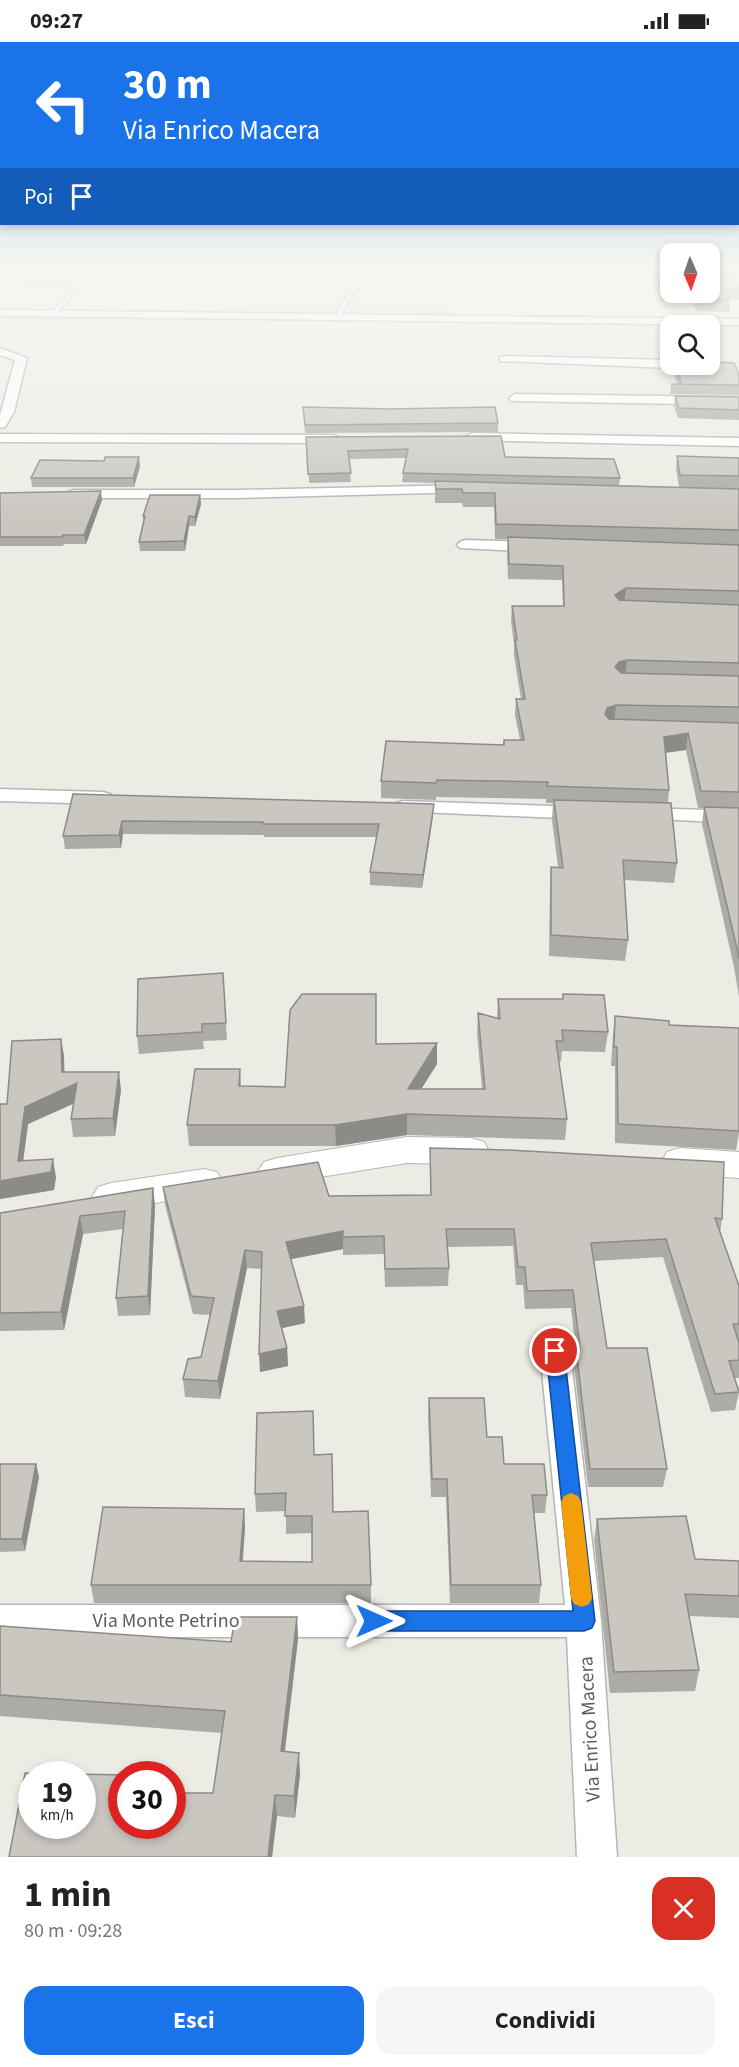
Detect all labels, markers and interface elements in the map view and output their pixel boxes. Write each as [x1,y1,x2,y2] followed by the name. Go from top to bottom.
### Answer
[30,5,83,37] text: 09:27
[123,55,212,115] text: 30 m
[24,66,102,144] icon: left
[123,111,320,150] text: Via Enrico Macera
[65,180,98,213] icon: arrive
[24,181,53,213] text: Poi
[660,243,720,303] north arrow
[660,243,720,375] map controls
[660,315,720,375] button: search
[529,1325,580,1376] pin
[538,1334,571,1367] icon: arrive
[342,1589,406,1653] position arrow
[93,1607,240,1635] street label: Via Monte Petrino
[572,1655,608,1803] street label: Via Enrico Macera
[108,1761,186,1839] speed limit sign: 30
[41,1771,73,1814] text: 19
[40,1805,74,1826] text: km/h
[24,1869,112,1920] text: 1 min
[652,1877,715,1940] button: close
[24,1917,122,1945] text: 80 m · 09:28
[24,1986,364,2055] button: Esci
[376,1986,715,2055] button: Condividi

